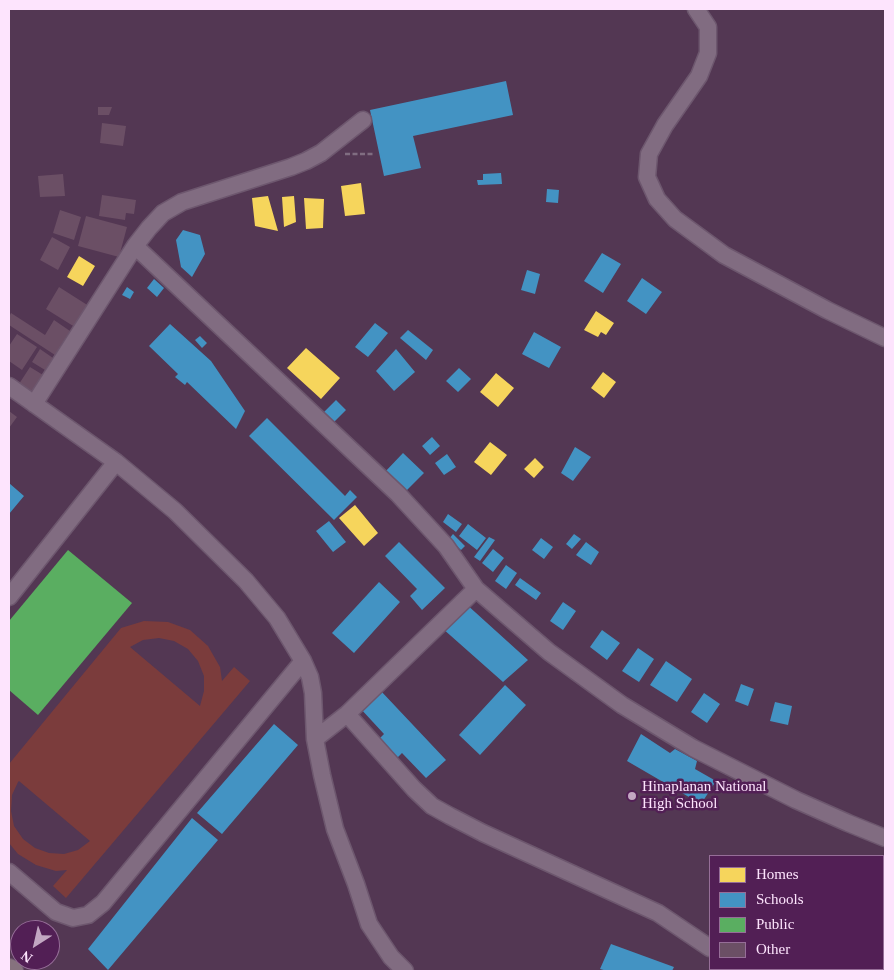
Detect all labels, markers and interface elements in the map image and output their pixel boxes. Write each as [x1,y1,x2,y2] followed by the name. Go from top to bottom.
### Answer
[642,778,767,813] place label: Hinaplanan National High School
[626,790,638,802] marker: Hinaplanan National High School
[709,855,884,970] legend
[756,866,799,882] text: Homes
[756,891,804,907] text: Schools
[756,916,794,932] text: Public
[10,920,60,970] north arrow
[756,941,790,957] text: Other
[18,948,35,966] text: N

